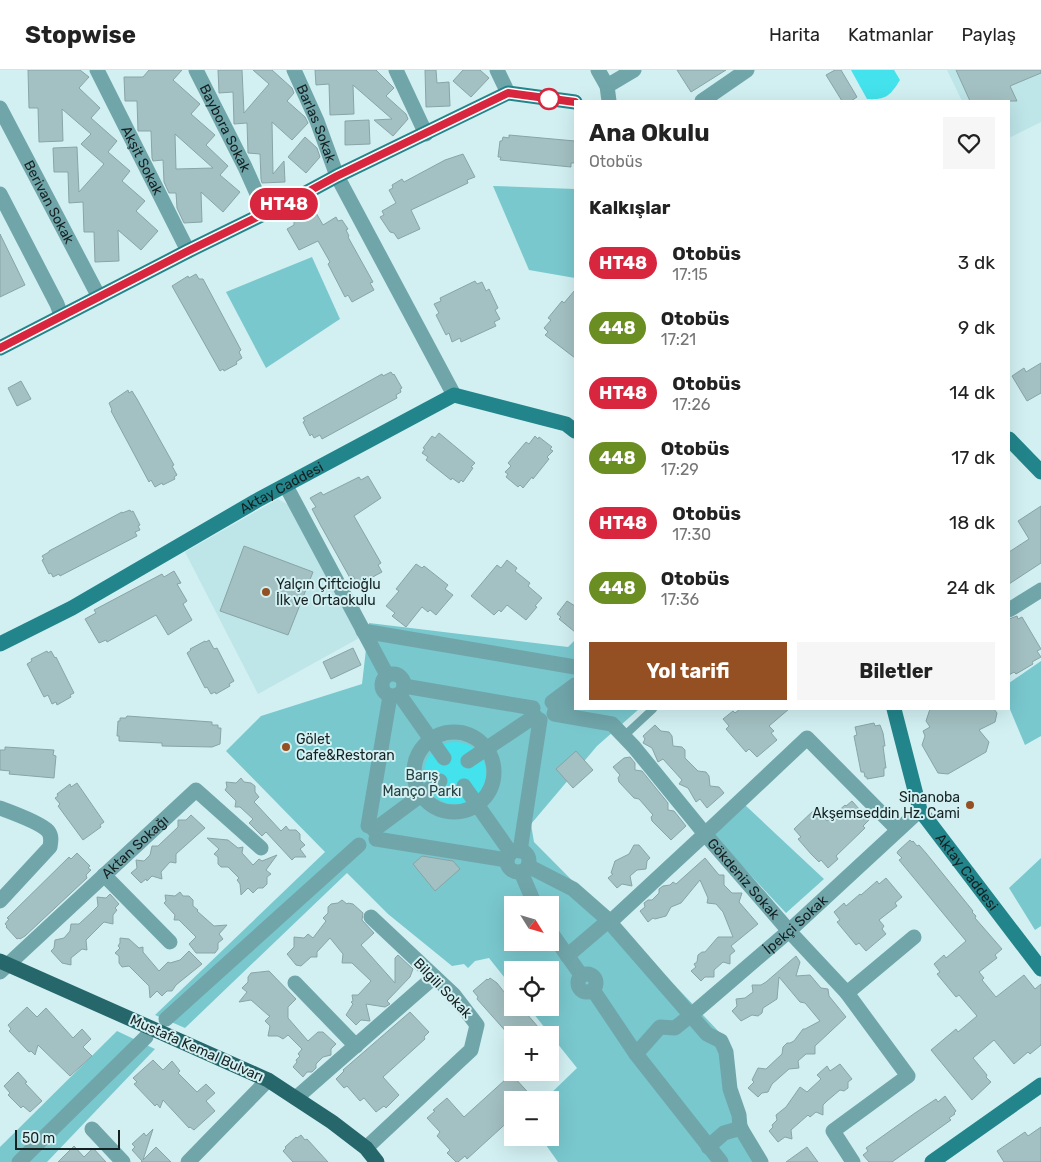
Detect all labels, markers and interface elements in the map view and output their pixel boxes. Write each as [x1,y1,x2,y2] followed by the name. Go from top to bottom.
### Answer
[25,21,136,49] text: Stopwise
[769,24,820,46] text: Harita
[848,24,933,46] text: Katmanlar
[961,24,1016,46] text: Paylaş
[196,81,254,175] street label: Baybora Sokak
[293,82,340,166] street label: Barlas Sokak
[538,88,560,110] unlabelled marker
[943,117,995,169] button: heart
[589,119,710,147] text: Ana Okulu
[118,123,167,198] street label: Akşit Sokak
[589,152,643,171] text: Otobüs
[20,157,78,247] street label: Berivan Sokak
[249,188,319,220] line badge: HT48
[260,193,308,215] text: HT48
[589,196,670,219] text: Kalkışlar
[672,242,741,265] text: Otobüs
[958,251,995,274] text: 3 dk
[599,252,647,274] text: HT48
[672,265,708,284] text: 17:15
[661,307,729,330] text: Otobüs
[958,316,995,339] text: 9 dk
[599,317,636,339] text: 448
[661,330,696,349] text: 17:21
[672,372,741,395] text: Otobüs
[949,381,995,404] text: 14 dk
[599,382,647,404] text: HT48
[672,395,710,414] text: 17:26
[661,437,729,460] text: Otobüs
[951,446,995,469] text: 17 dk
[599,447,636,469] text: 448
[237,459,326,518] street label: Aktay Caddesi
[661,460,699,479] text: 17:29
[672,502,741,525] text: Otobüs
[949,511,995,534] text: 18 dk
[599,512,647,534] text: HT48
[672,525,711,544] text: 17:30
[661,567,729,590] text: Otobüs
[276,576,381,609] place label: Yalçın Çiftcioğlu İlk ve Ortaokulu
[946,576,995,599] text: 24 dk
[599,577,636,599] text: 448
[260,586,272,598] marker: Yalçın Çiftcioğlu İlk ve Ortaokulu
[661,590,699,609] text: 17:36
[589,642,787,700] button: Yol tarifi
[797,642,995,700] button: Biletler
[296,731,395,764] place label: Gölet Cafe&Restoran
[280,741,292,753] marker: Gölet Cafe&Restoran
[382,767,462,800] park label: Barış Manço Parkı
[812,789,960,822] place label: Sinanoba Akşemseddin Hz. Cami
[964,799,976,811] marker: Sinanoba Akşemseddin Hz. Cami
[98,812,172,882] street label: Aktan Sokağı
[932,830,1001,914] street label: Aktay Caddesi
[704,835,784,924] street label: Gökdeniz Sokak
[760,891,832,958] street label: İpekçi Sokak
[504,896,559,951] north arrow
[504,896,559,1146] map controls
[410,955,476,1022] street label: Bilgili Sokak
[504,961,559,1016] button: locate
[127,1011,266,1086] street label: Mustafa Kemal Bulvarı
[504,1026,559,1081] button: +
[504,1091,559,1146] button: −
[15,1127,120,1150] scale bar
[22,1130,55,1147] text: 50 m

